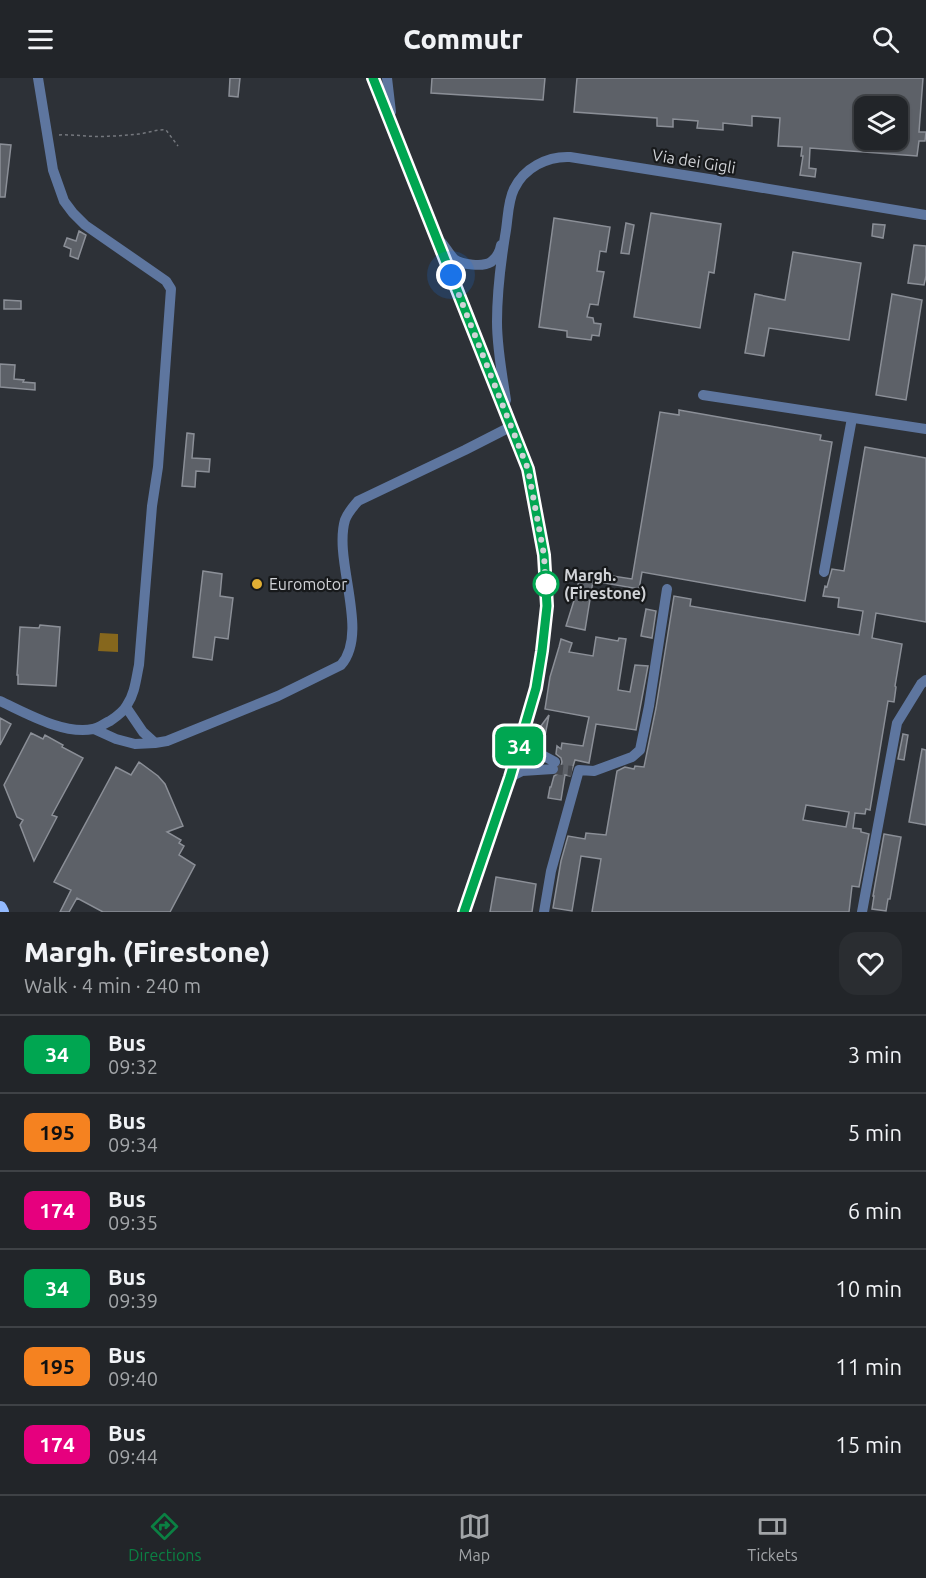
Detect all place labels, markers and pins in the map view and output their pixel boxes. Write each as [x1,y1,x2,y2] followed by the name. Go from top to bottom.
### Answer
[564,566,647,603] place label: Margh. (Firestone)
[533,571,559,597] marker: Margh. (Firestone)
[269,575,347,593] place label: Euromotor
[250,577,264,591] marker: Euromotor

